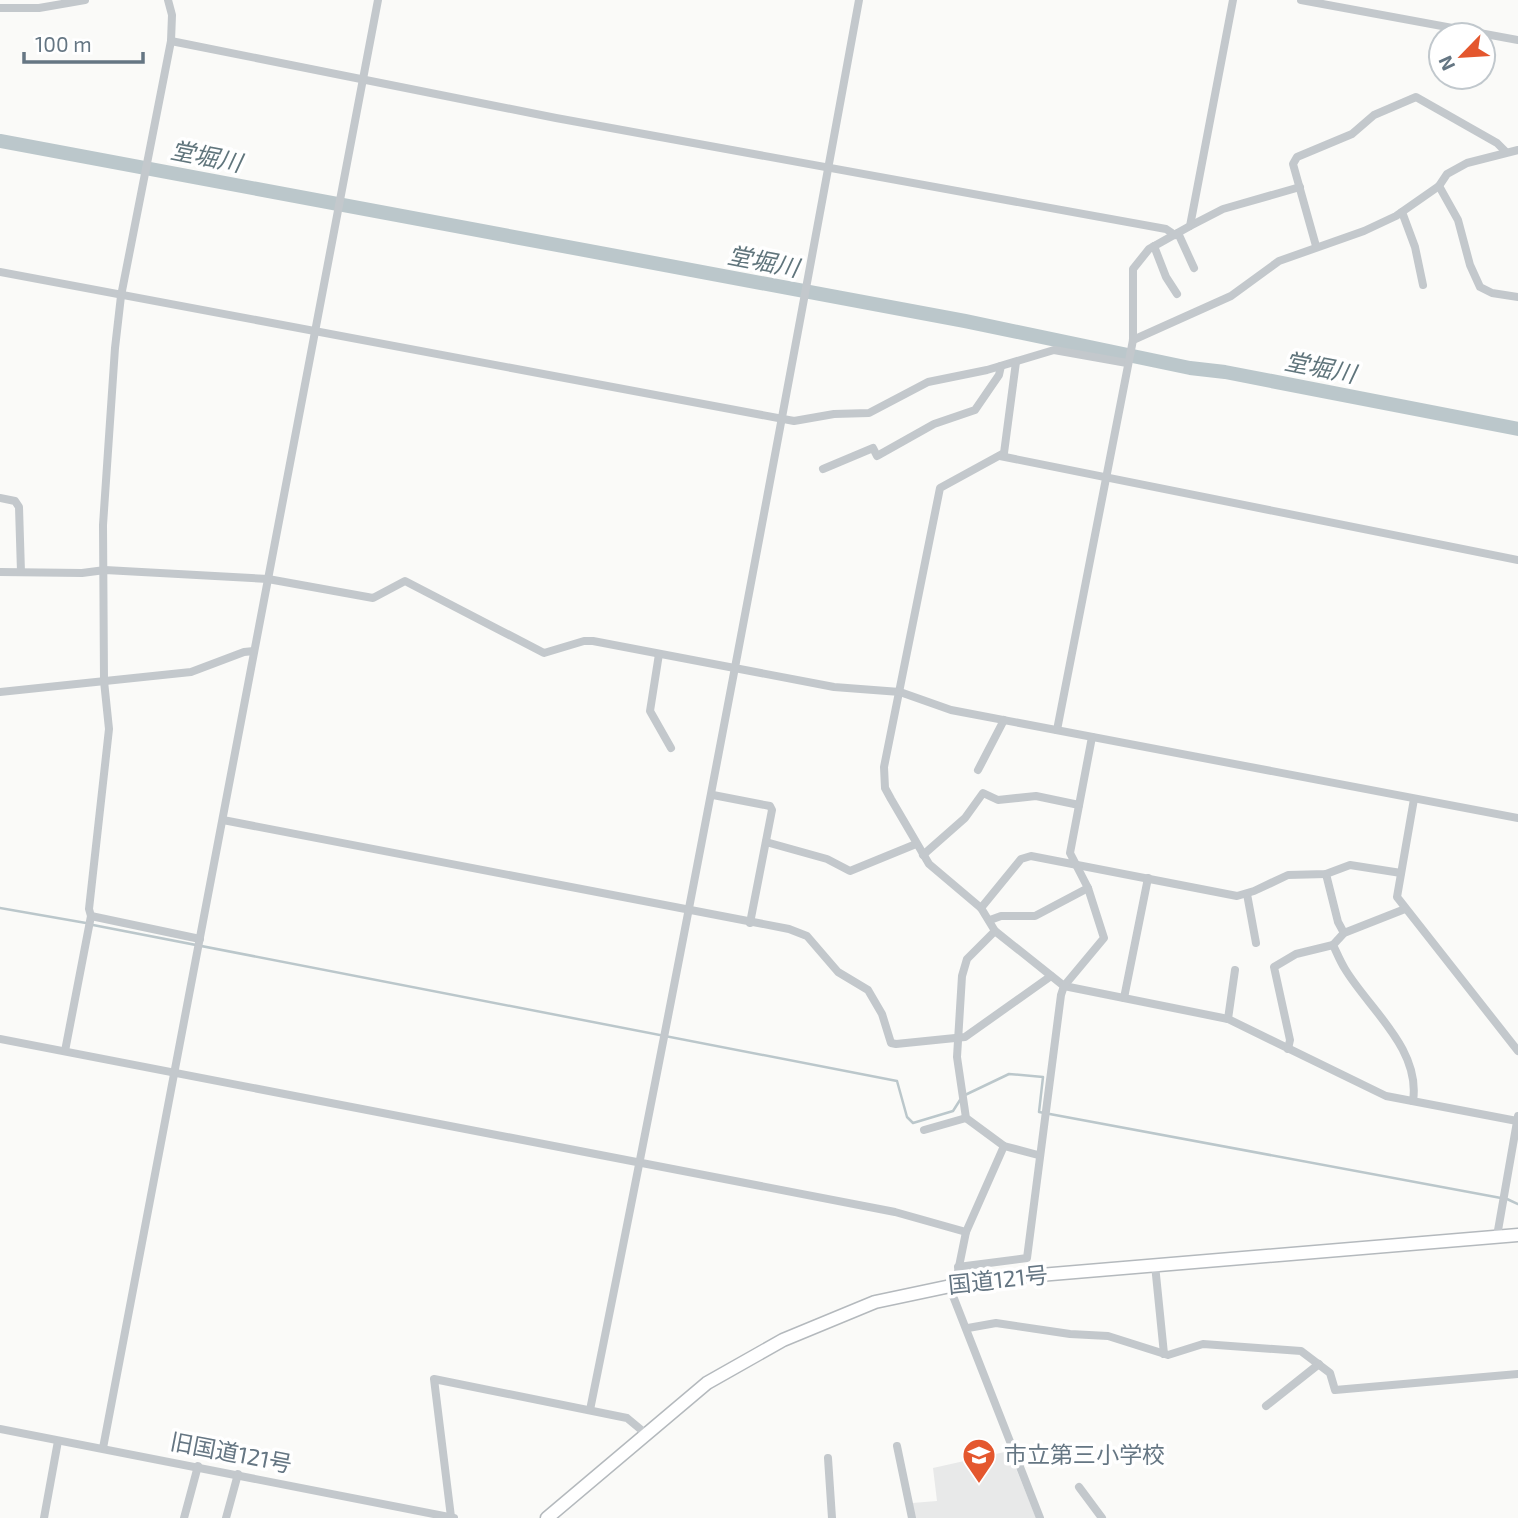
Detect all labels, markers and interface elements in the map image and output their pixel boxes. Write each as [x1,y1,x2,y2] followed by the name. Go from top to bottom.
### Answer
[24,21,144,65] scale bar
[1427,21,1497,91] north arrow
[35,31,92,56] text: 100 m
[1433,52,1459,74] text: N
[168,134,247,177] water label: 堂堀川
[725,239,804,282] water label: 堂堀川
[1282,345,1361,388] water label: 堂堀川
[947,1260,1049,1298] street label: 国道121号
[168,1427,294,1478] street label: 旧国道121号
[960,1436,998,1485] school or university icon: 市立第三小学校
[1004,1440,1165,1468] place label: 市立第三小学校

